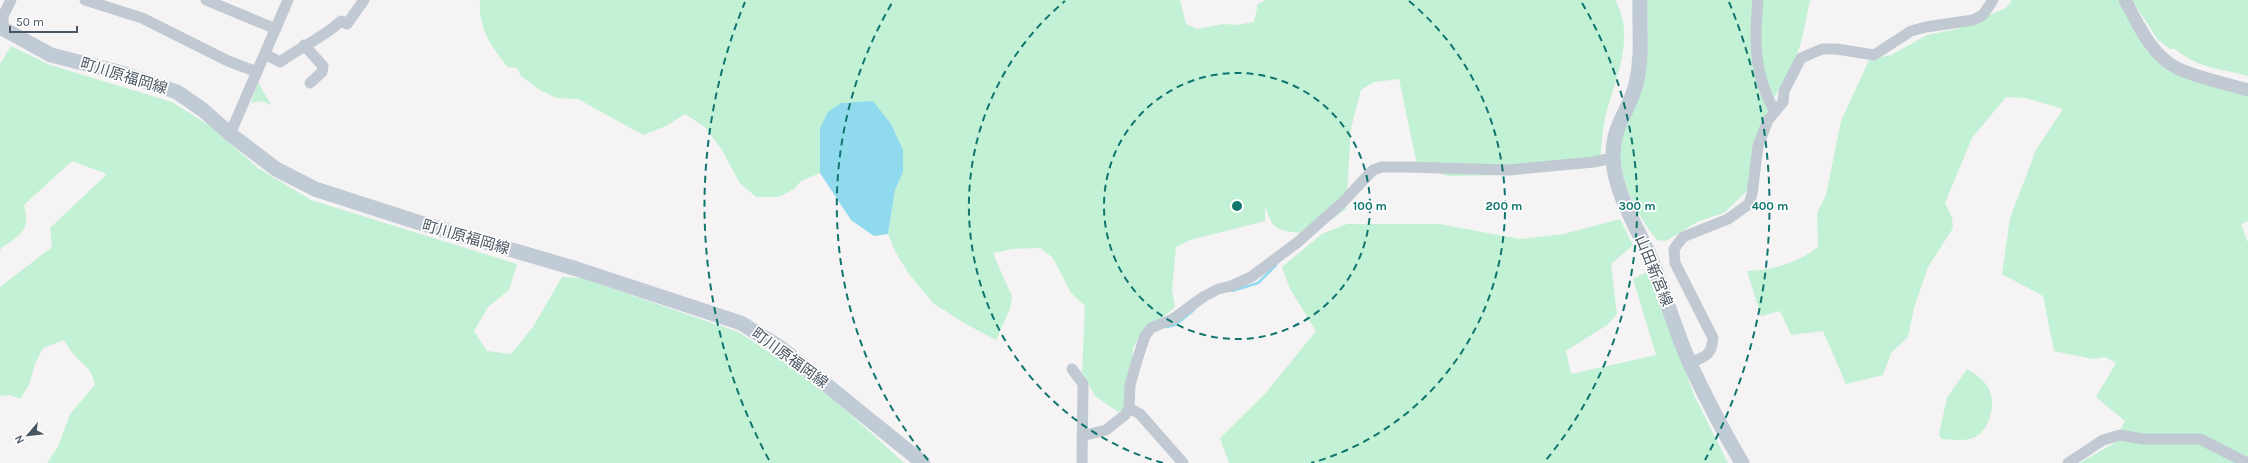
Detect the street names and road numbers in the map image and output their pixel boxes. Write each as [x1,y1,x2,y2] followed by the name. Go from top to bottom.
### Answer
[78,54,170,98] street label: 町川原福岡線
[420,216,512,258] street label: 町川原福岡線
[1632,233,1676,309] street label: 山田新宮線
[748,324,832,392] street label: 町川原福岡線

